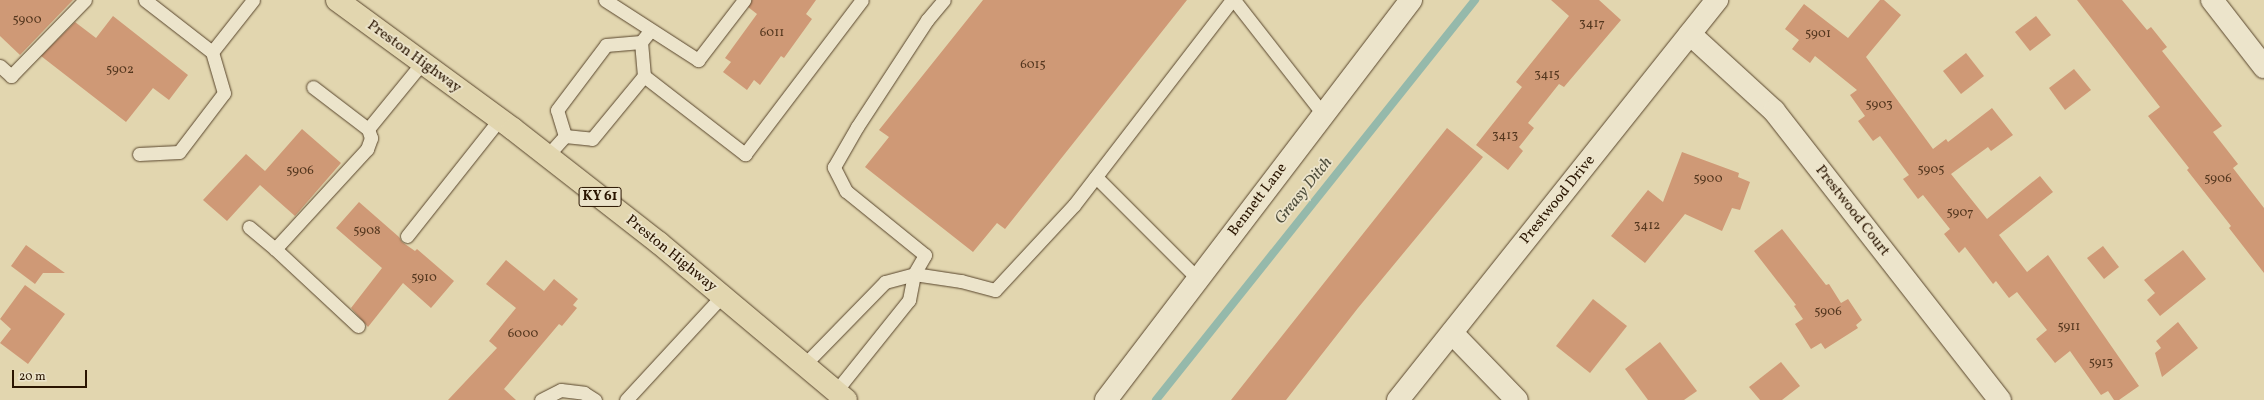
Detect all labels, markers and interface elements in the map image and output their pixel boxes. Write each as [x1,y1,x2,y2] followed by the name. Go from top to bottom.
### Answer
[13,12,41,28] house number: 5900
[1579,16,1605,32] house number: 3417
[363,17,465,97] street label: Preston Highway
[760,25,784,41] house number: 6011
[1805,26,1831,42] house number: 5901
[1020,57,1046,73] house number: 6015
[106,62,134,78] house number: 5902
[1534,67,1560,83] house number: 3415
[1865,97,1893,113] house number: 5903
[1492,128,1518,144] house number: 3413
[1517,152,1599,248] street label: Prestwood Drive
[1271,154,1337,228] water label: Greasy Ditch
[1225,160,1291,240] street label: Bennett Lane
[1811,162,1893,260] street label: Prestwood Court
[1918,162,1944,178] house number: 5905
[286,163,314,179] house number: 5906
[1694,171,1722,187] house number: 5900
[2204,171,2232,187] house number: 5906
[578,185,622,209] road number: KY 61
[1946,205,1974,221] house number: 5907
[622,212,720,296] street label: Preston Highway
[1634,218,1660,234] house number: 3412
[353,223,381,239] house number: 5908
[411,270,437,286] house number: 5910
[1814,304,1842,320] house number: 5906
[2058,319,2080,335] house number: 5911
[508,326,538,342] house number: 6000
[2089,355,2113,371] house number: 5913
[14,362,89,388] scale bar
[19,369,46,385] text: 20 m

